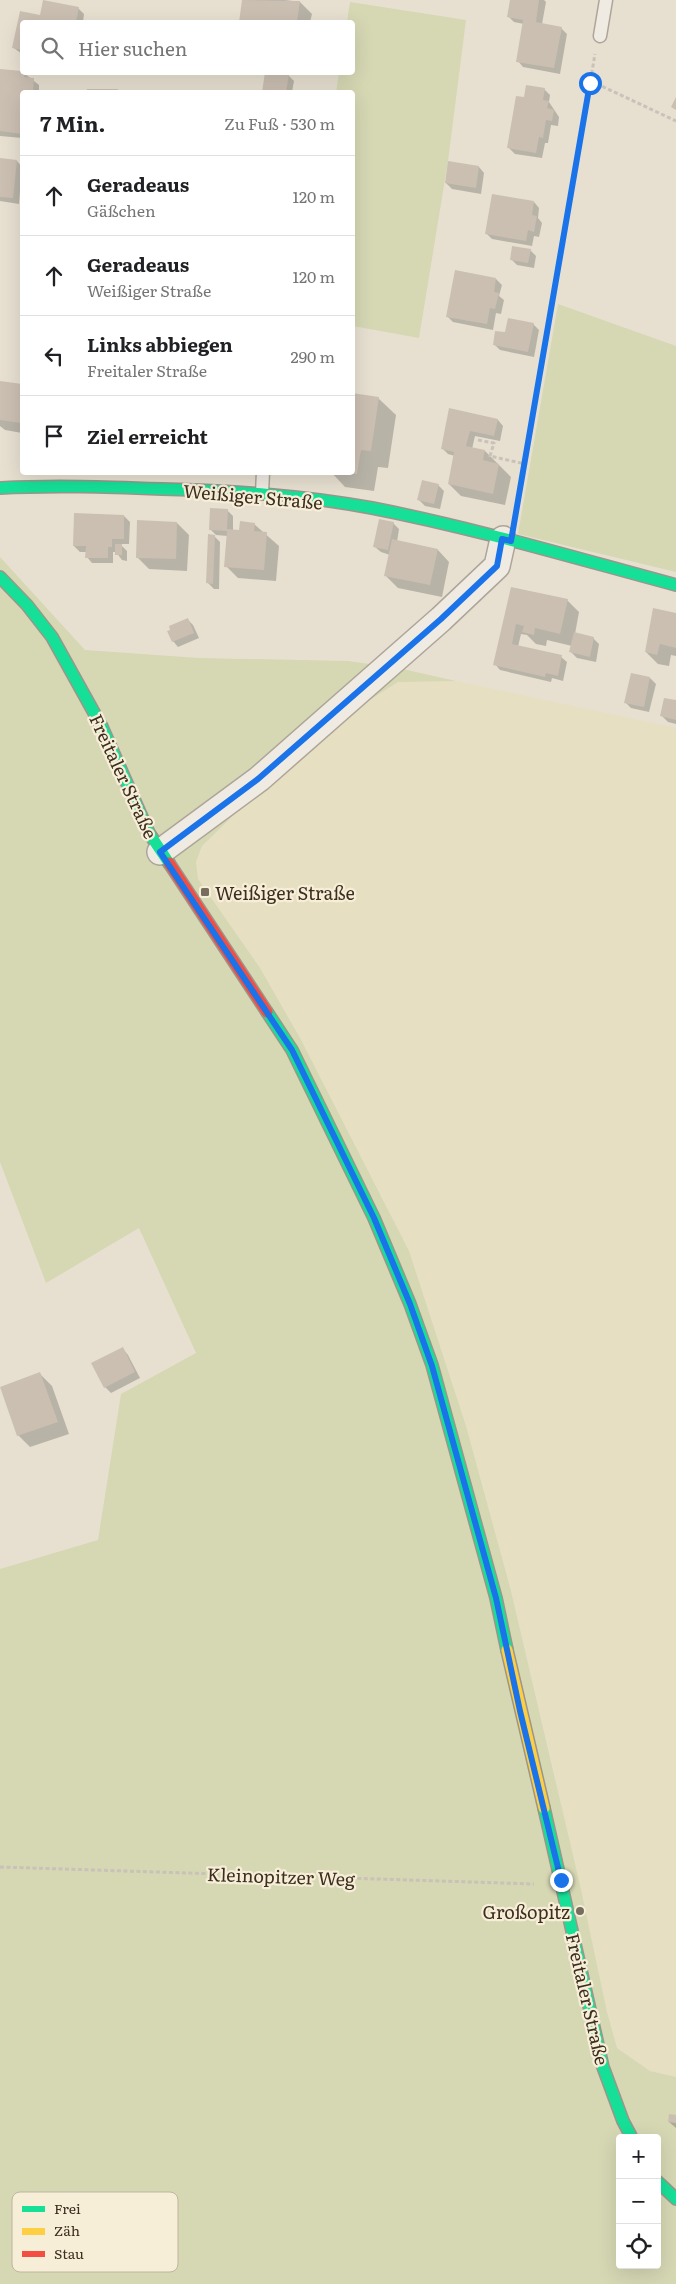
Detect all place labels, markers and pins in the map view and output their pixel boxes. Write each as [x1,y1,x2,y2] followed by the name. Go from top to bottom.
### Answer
[215,879,355,906] place label: Weißiger Straße
[199,886,211,898] marker: Weißiger Straße
[482,1898,570,1925] place label: Großopitz
[574,1905,586,1917] marker: Großopitz

